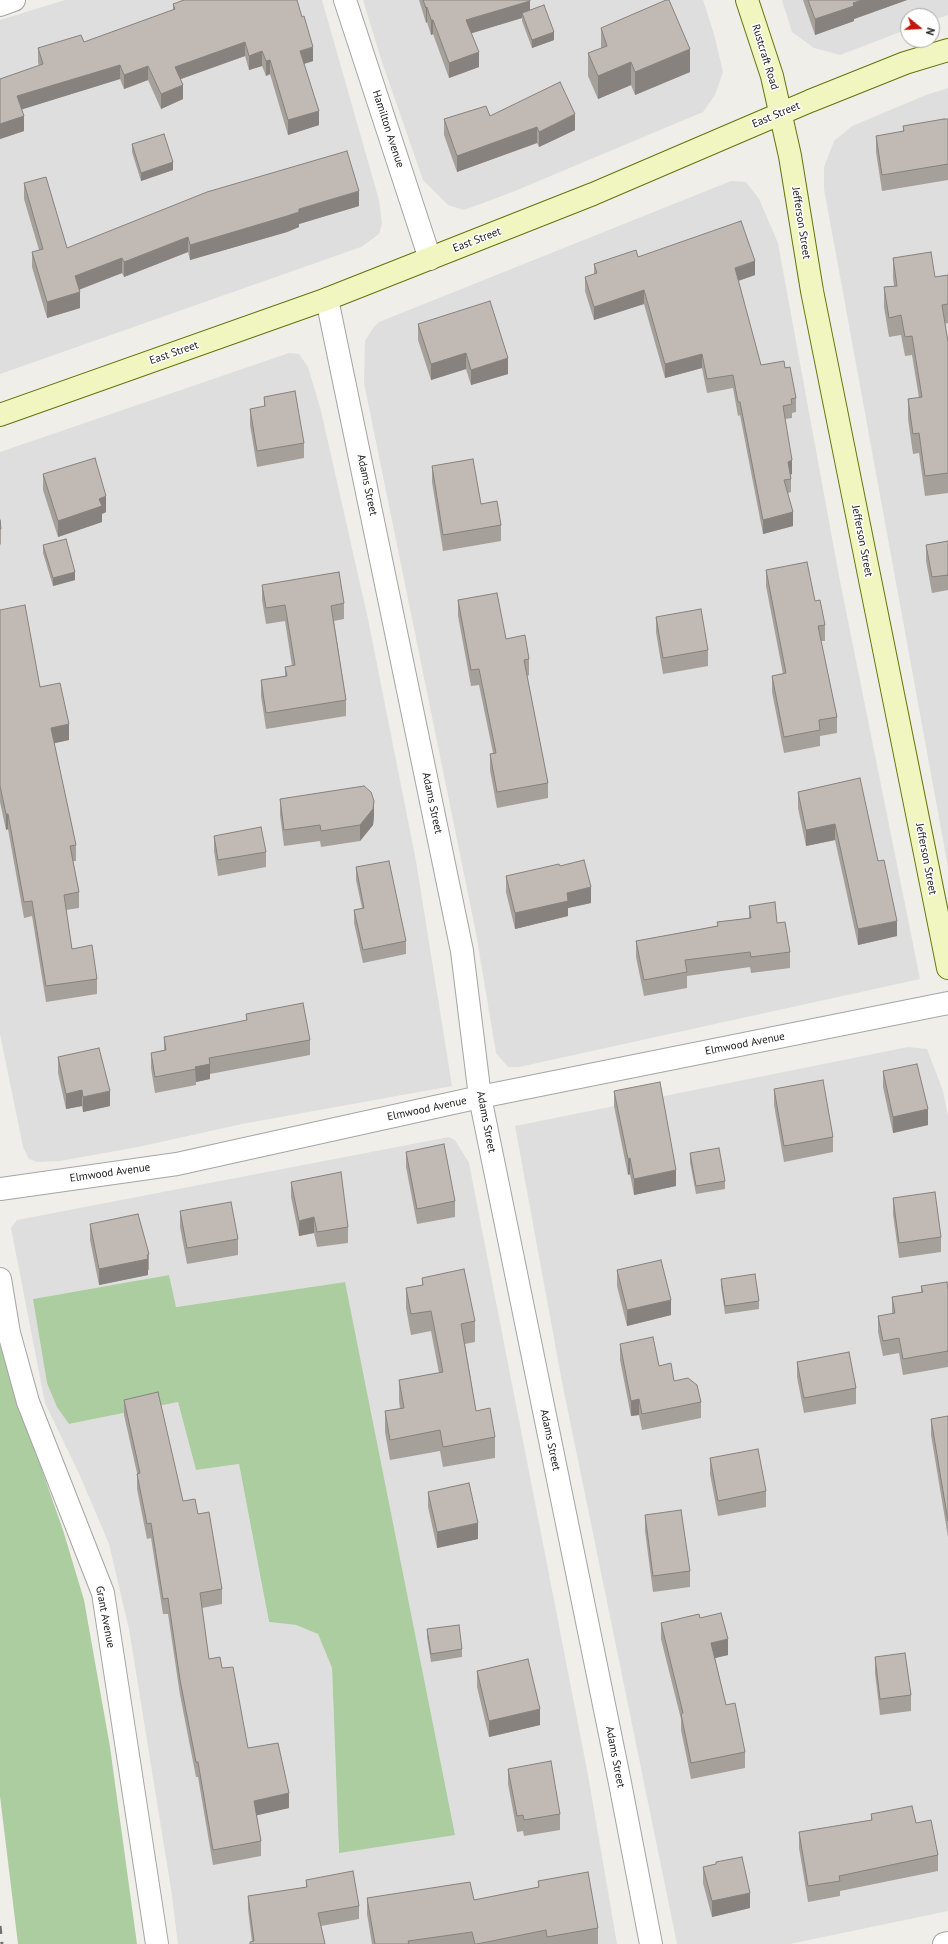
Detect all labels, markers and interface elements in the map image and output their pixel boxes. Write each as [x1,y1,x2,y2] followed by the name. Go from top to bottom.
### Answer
[900,8,940,48] north arrow
[749,23,781,91] street label: Rustcraft Road
[923,26,938,37] text: N
[369,89,407,169] street label: Hamilton Avenue
[750,99,802,131] street label: East Street
[789,186,813,260] street label: Jefferson Street
[451,225,503,255] street label: East Street
[148,338,200,368] street label: East Street
[354,453,380,517] street label: Adams Street
[849,504,875,578] street label: Jefferson Street
[419,771,445,835] street label: Adams Street
[913,822,939,896] street label: Jefferson Street
[704,1030,786,1058] street label: Elmwood Avenue
[474,1090,498,1154] street label: Adams Street
[386,1094,468,1124] street label: Elmwood Avenue
[69,1161,151,1185] street label: Elmwood Avenue
[537,1408,563,1472] street label: Adams Street
[93,1585,117,1649] street label: Grant Avenue
[603,1725,627,1789] street label: Adams Street

